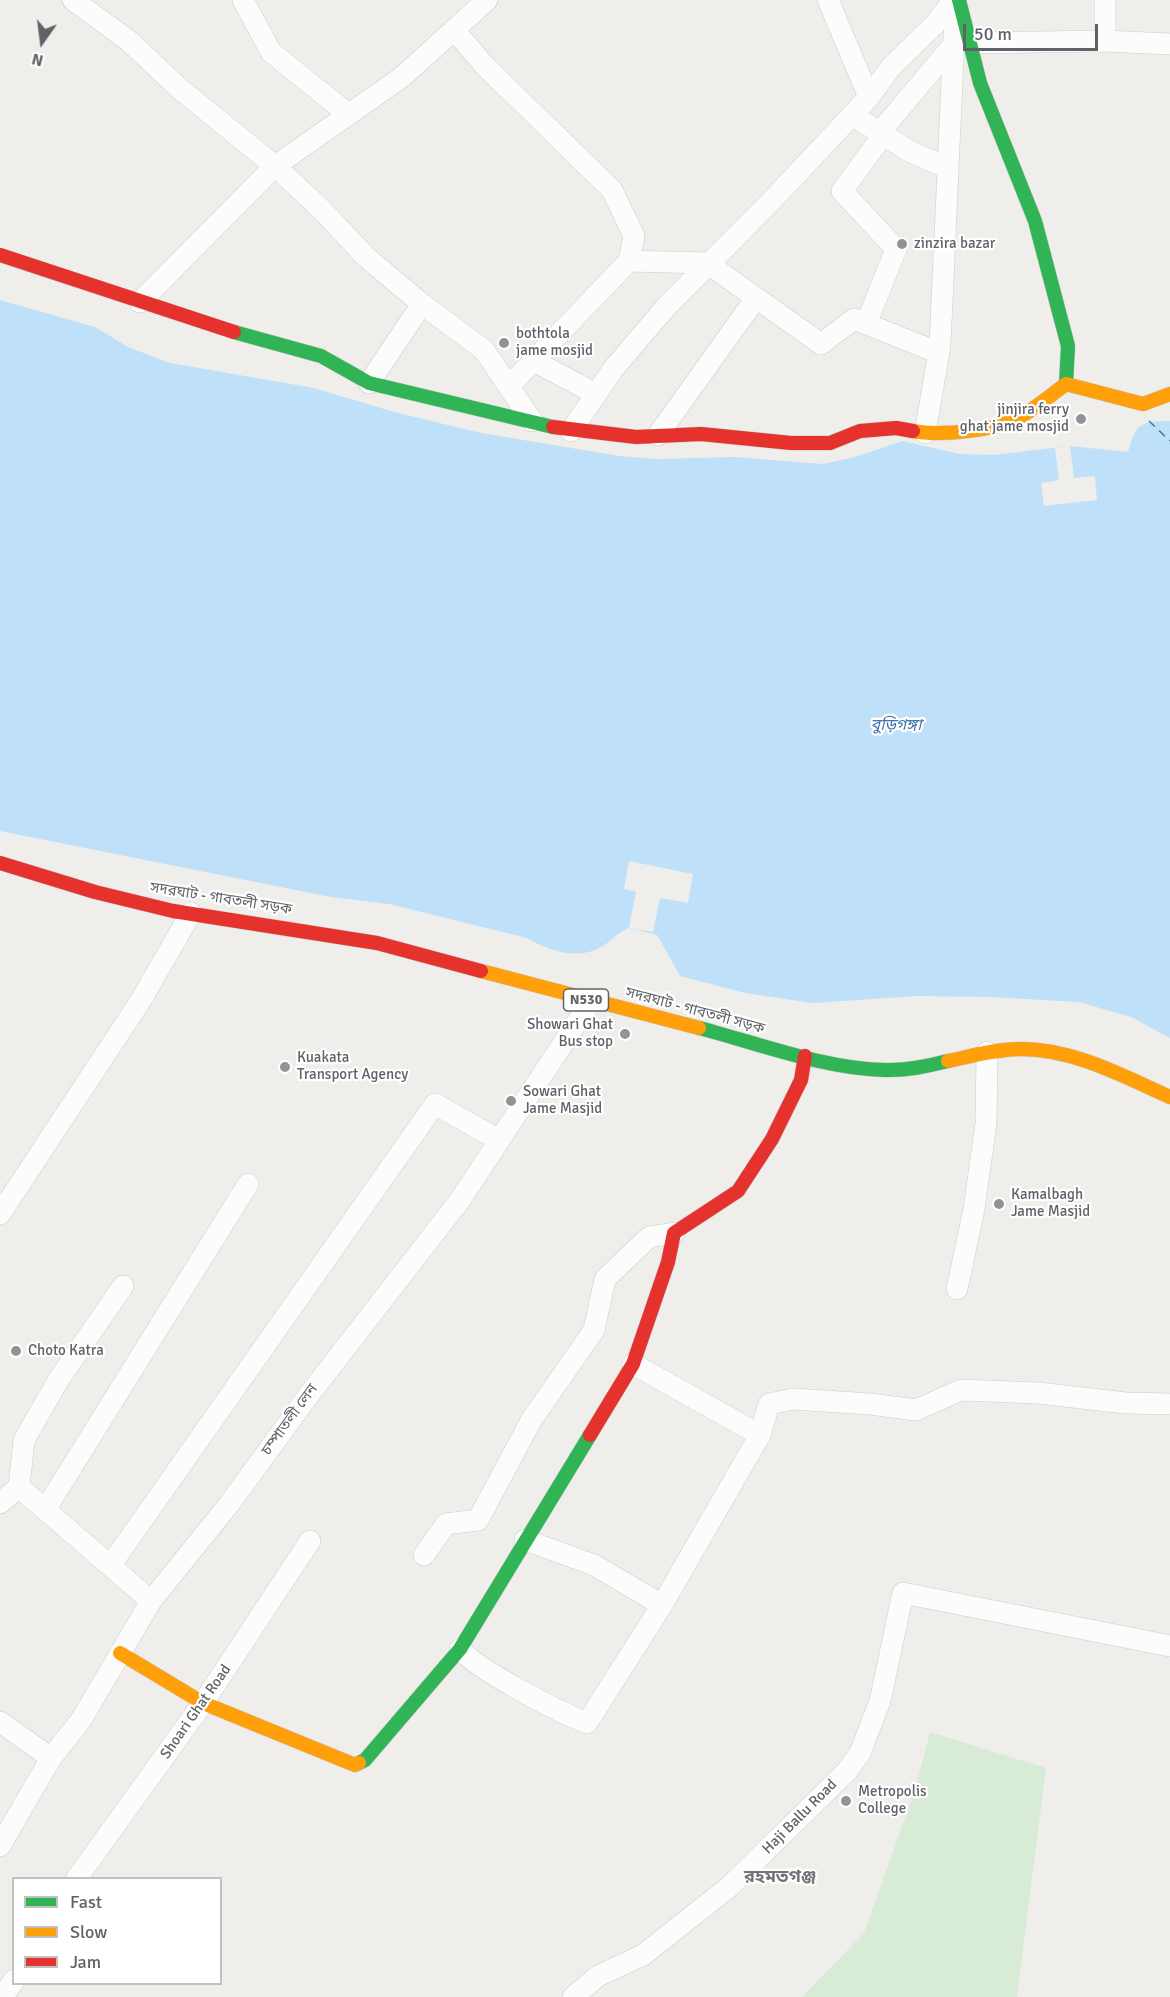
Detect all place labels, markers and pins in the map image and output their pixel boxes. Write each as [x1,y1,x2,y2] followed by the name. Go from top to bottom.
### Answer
[914,235,995,253] place label: zinzira bazar
[895,237,909,251] marker: zinzira bazar
[516,325,593,360] place label: bothtola jame mosjid
[497,336,511,350] marker: bothtola jame mosjid
[960,401,1069,436] place label: jinjira ferry ghat jame mosjid
[1074,412,1088,426] marker: jinjira ferry ghat jame mosjid
[527,1016,613,1051] place label: Showari Ghat Bus stop
[618,1027,632,1041] marker: Showari Ghat Bus stop
[297,1049,408,1084] place label: Kuakata Transport Agency
[278,1060,292,1074] marker: Kuakata Transport Agency
[523,1083,602,1118] place label: Sowari Ghat Jame Masjid
[504,1094,518,1108] marker: Sowari Ghat Jame Masjid
[1011,1186,1090,1221] place label: Kamalbagh Jame Masjid
[992,1197,1006,1211] marker: Kamalbagh Jame Masjid
[28,1342,104,1360] place label: Choto Katra
[9,1344,23,1358] marker: Choto Katra
[858,1783,927,1818] place label: Metropolis College
[839,1794,853,1808] marker: Metropolis College

